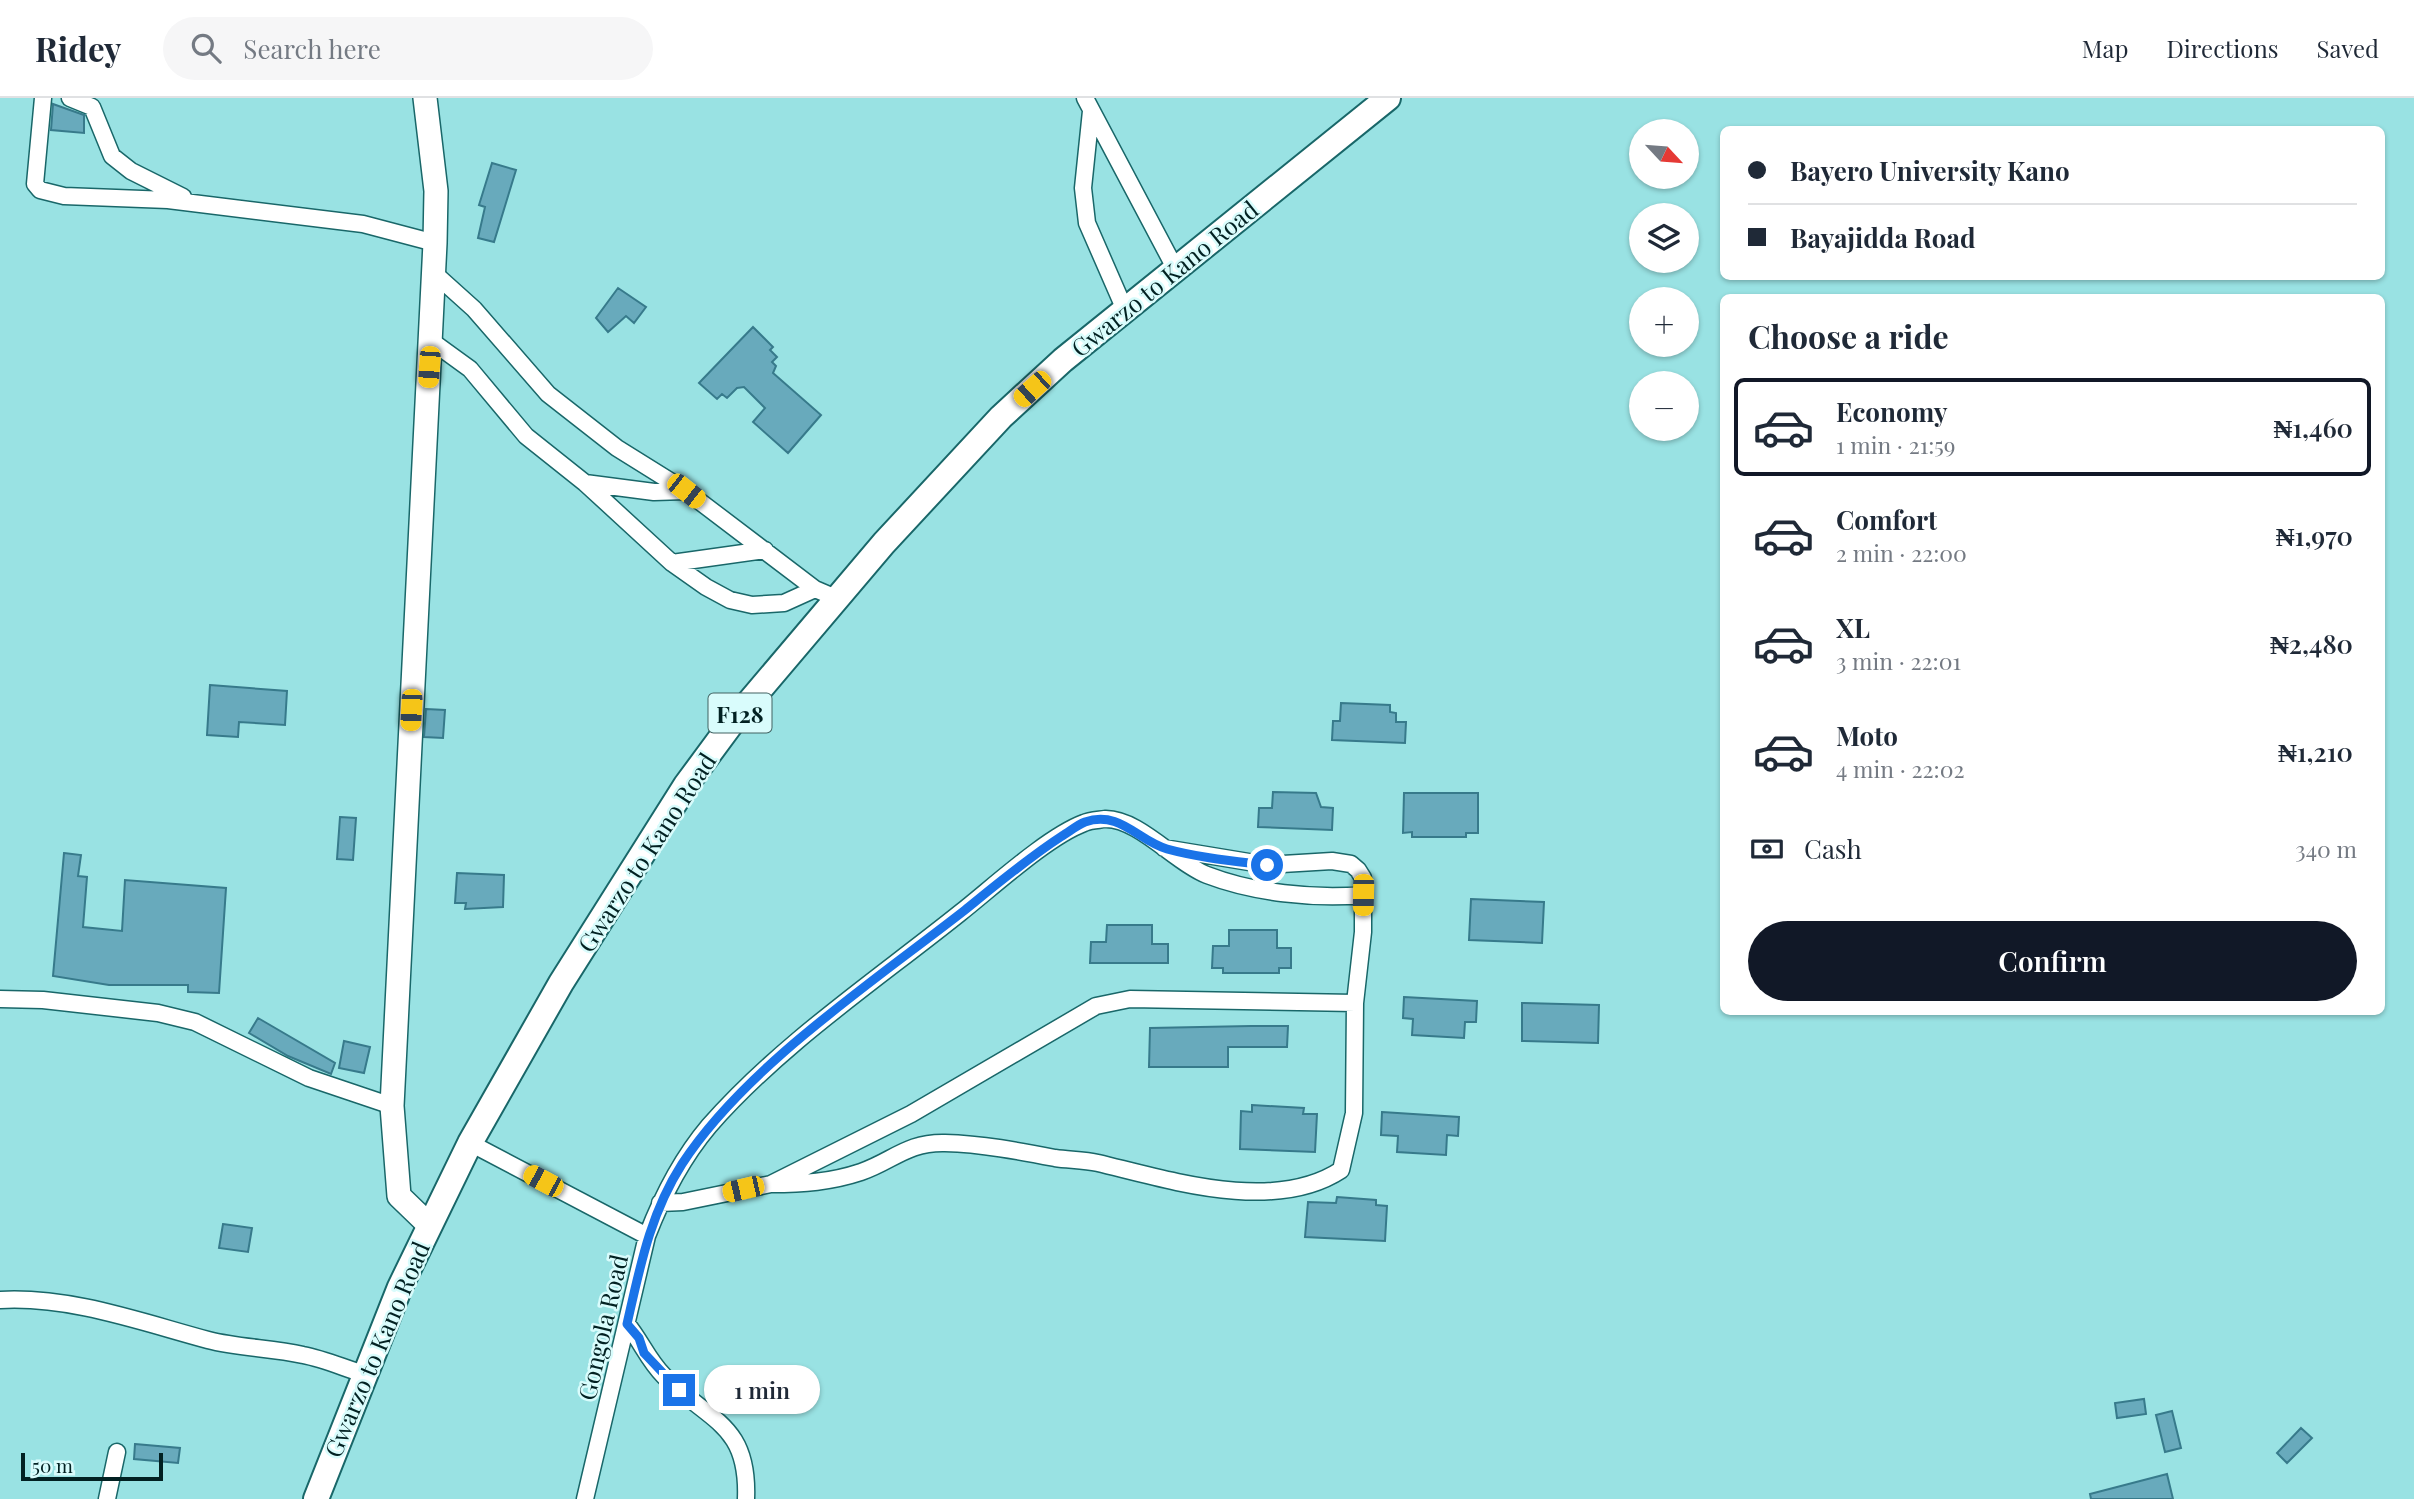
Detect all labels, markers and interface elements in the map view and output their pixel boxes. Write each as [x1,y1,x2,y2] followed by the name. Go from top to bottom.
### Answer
[163,17,653,80] search box
[35,26,121,70] text: Ridey
[187,29,225,67] icon: search
[243,31,381,66] text: Search here
[2082,32,2128,64] text: Map
[2166,32,2279,64] text: Directions
[2317,32,2379,64] text: Saved
[1629,119,1699,189] north arrow
[1629,119,1699,441] map controls
[1790,153,2070,188] text: Bayero University Kano
[1064,193,1264,363] street label: Gwarzo to Kano Road
[1629,203,1699,273] button: layers
[1790,220,1975,255] text: Bayajidda Road
[1629,287,1699,357] button: +
[1748,314,1949,357] text: Choose a ride
[418,345,441,389] car
[1010,367,1055,411] car
[1629,371,1699,441] button: −
[1836,394,1947,429] text: Economy
[1752,396,1815,459] icon: car
[2273,410,2353,445] text: ₦1,460
[1836,429,1956,460] text: 1 min · 21:59
[663,470,710,512] car
[1836,502,1937,537] text: Comfort
[1752,504,1815,567] icon: car
[2276,518,2353,553] text: ₦1,970
[1836,537,1967,568] text: 2 min · 22:00
[1836,610,1870,645] text: XL
[1752,612,1815,675] icon: car
[2270,626,2353,661] text: ₦2,480
[1836,645,1961,676] text: 3 min · 22:01
[400,688,423,732] car
[708,694,772,733] road number: F128
[1836,718,1898,753] text: Moto
[1752,720,1815,783] icon: car
[2278,734,2353,769] text: ₦1,210
[570,746,722,958] street label: Gwarzo to Kano Road
[1836,753,1964,784] text: 4 min · 22:02
[1748,830,1786,868] icon: cash
[1804,831,1862,866] text: Cash
[2295,833,2357,864] text: 340 m
[1251,849,1283,881] route start
[1353,874,1374,916] car
[1748,921,2357,1001] button: Confirm
[520,1162,567,1200] car
[721,1174,766,1204] car
[316,1236,436,1462] street label: Gwarzo to Kano Road
[570,1251,634,1403] street label: Gongola Road
[704,1366,819,1414] callout: 1 min
[663,1374,695,1406] route end
[734,1374,790,1405] text: 1 min
[21,1450,163,1482] scale bar
[32,1452,73,1478] text: 50 m

